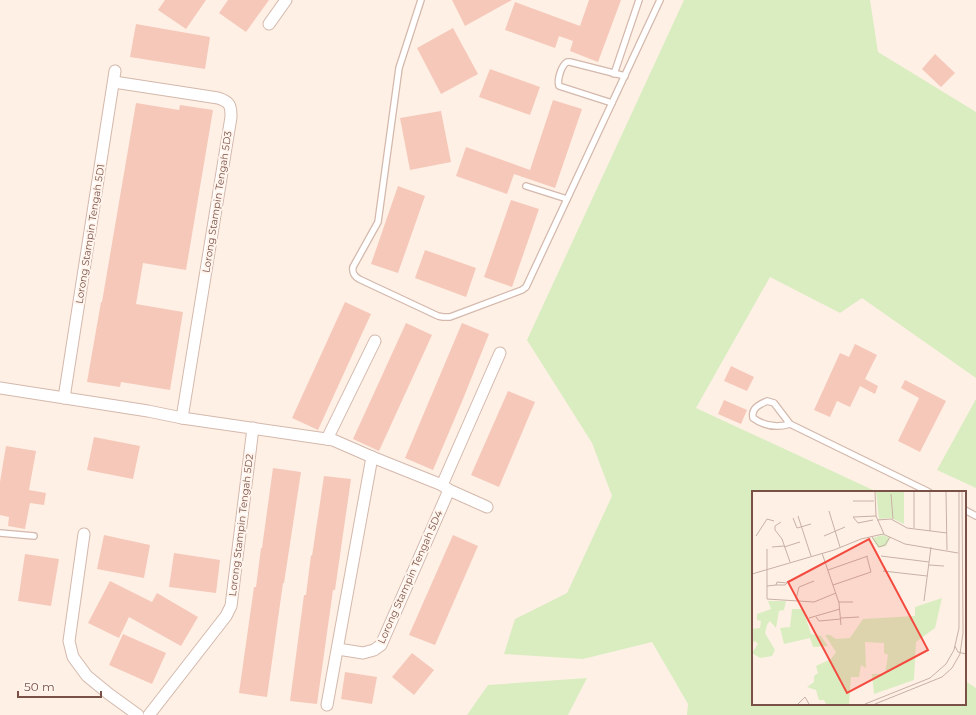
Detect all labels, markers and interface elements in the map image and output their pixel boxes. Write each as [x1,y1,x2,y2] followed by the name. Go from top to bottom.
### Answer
[199,130,235,274] street label: Lorong Stampin Tengah 5D3
[73,163,107,305] street label: Lorong Stampin Tengah 5D1
[226,453,256,597] street label: Lorong Stampin Tengah 5D2
[752,491,966,705] inset map
[375,508,445,646] street label: Lorong Stampin Tengah 5D4
[18,673,101,699] scale bar
[24,679,55,694] text: 50 m

